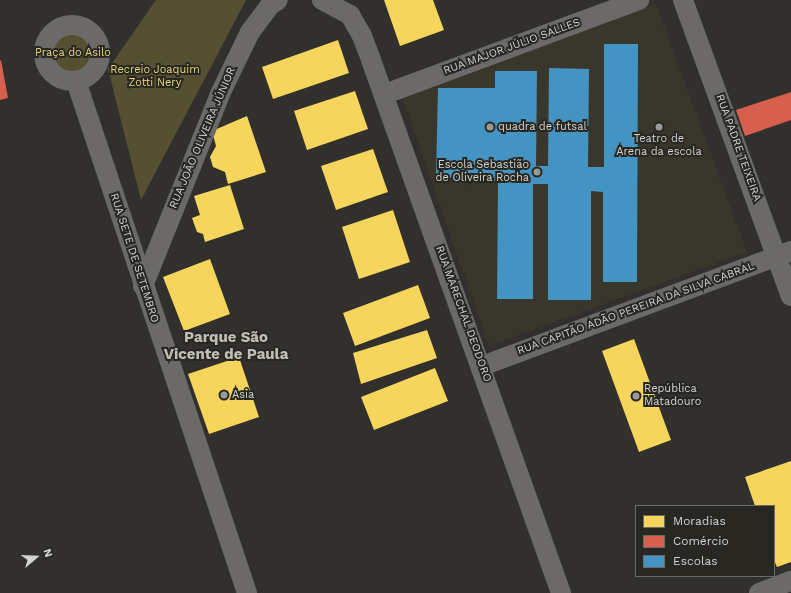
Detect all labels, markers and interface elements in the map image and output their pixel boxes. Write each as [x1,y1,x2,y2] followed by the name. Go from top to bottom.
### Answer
[441,16,583,78] street label: RUA MAJOR JÚLIO SALLES
[35,46,111,60] park label: Praça do Asilo
[110,64,200,90] park label: Recreio Joaquim Zotti Nery
[167,65,239,211] street label: RUA JOÃO OLIVEIRA JÚNIOR
[712,92,764,204] street label: RUA PADRE TEIXEIRA
[498,120,587,134] place label: quadra de futsal
[485,122,495,132] marker: quadra de futsal
[654,122,664,132] marker: Teatro de Arena da escola
[616,133,702,159] place label: Teatro de Arena da escola
[435,159,529,185] place label: Escola Sebastião de Oliveira Rocha
[532,167,542,177] marker: Escola Sebastião de Oliveira Rocha
[107,191,161,325] street label: RUA SETE DE SETEMBRO
[432,244,494,384] street label: RUA MARECHAL DEODORO
[514,259,758,359] street label: RUA CAPITÃO ADÃO PEREIRA DA SILVA CABRAL
[164,328,288,363] district label: Parque São Vicente de Paula
[644,383,701,409] place label: República Matadouro
[232,388,254,402] place label: Asia
[219,390,229,400] marker: Asia
[631,391,641,401] marker: República Matadouro
[635,505,775,577] legend
[673,514,726,528] text: Moradias
[673,534,729,548] text: Comércio
[16,537,56,577] north arrow
[40,547,55,559] text: N
[673,554,718,568] text: Escolas

